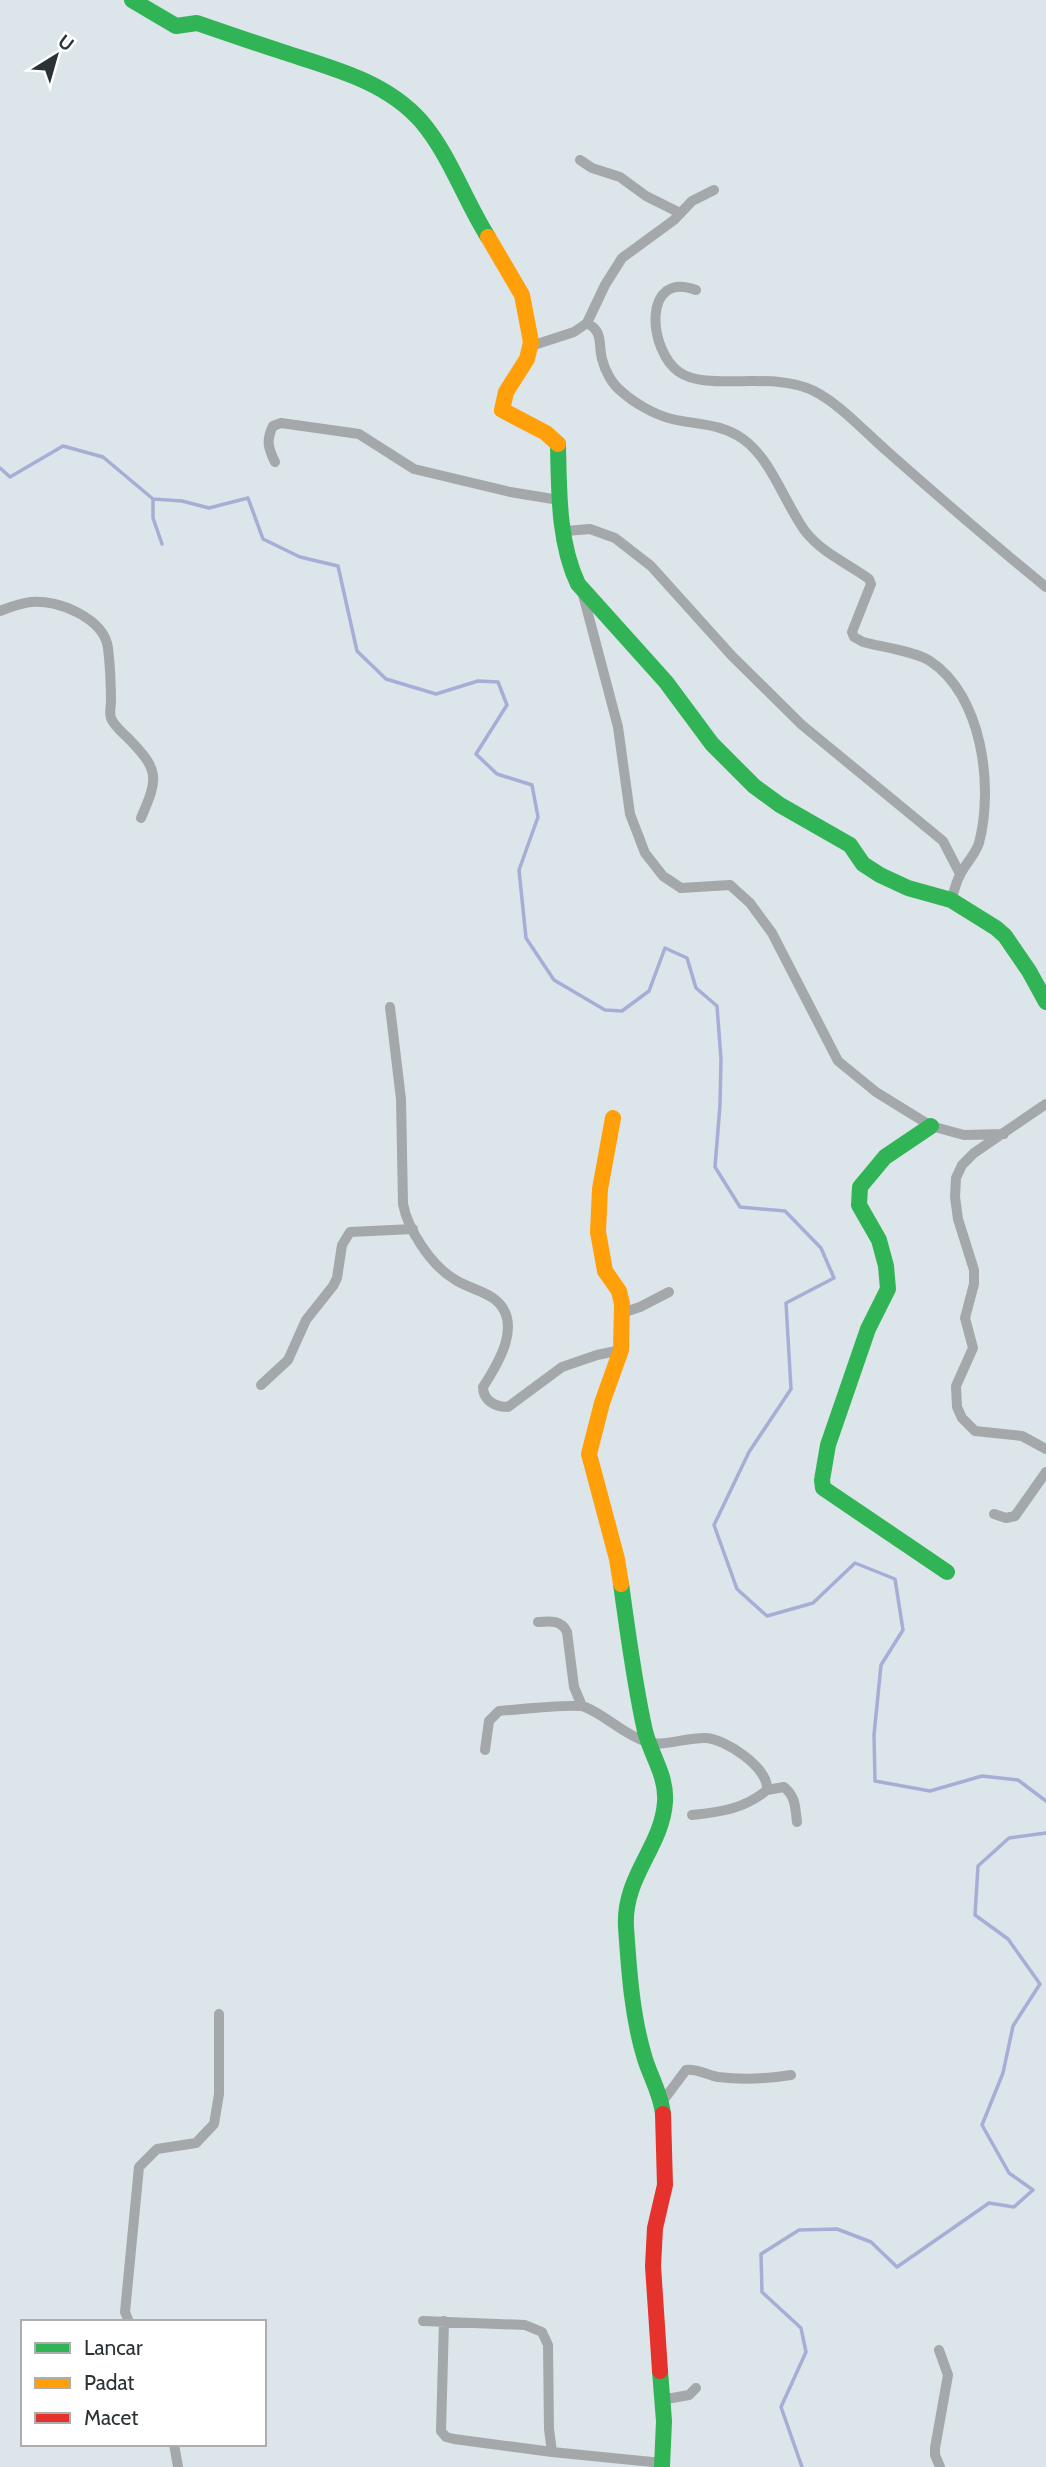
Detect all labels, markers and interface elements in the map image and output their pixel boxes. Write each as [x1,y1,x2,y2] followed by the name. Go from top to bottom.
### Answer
[21,21,91,91] north arrow
[54,30,78,56] text: U
[21,2320,266,2446] legend
[84,2335,143,2360] text: Lancar
[84,2370,134,2395] text: Padat
[84,2405,138,2430] text: Macet

